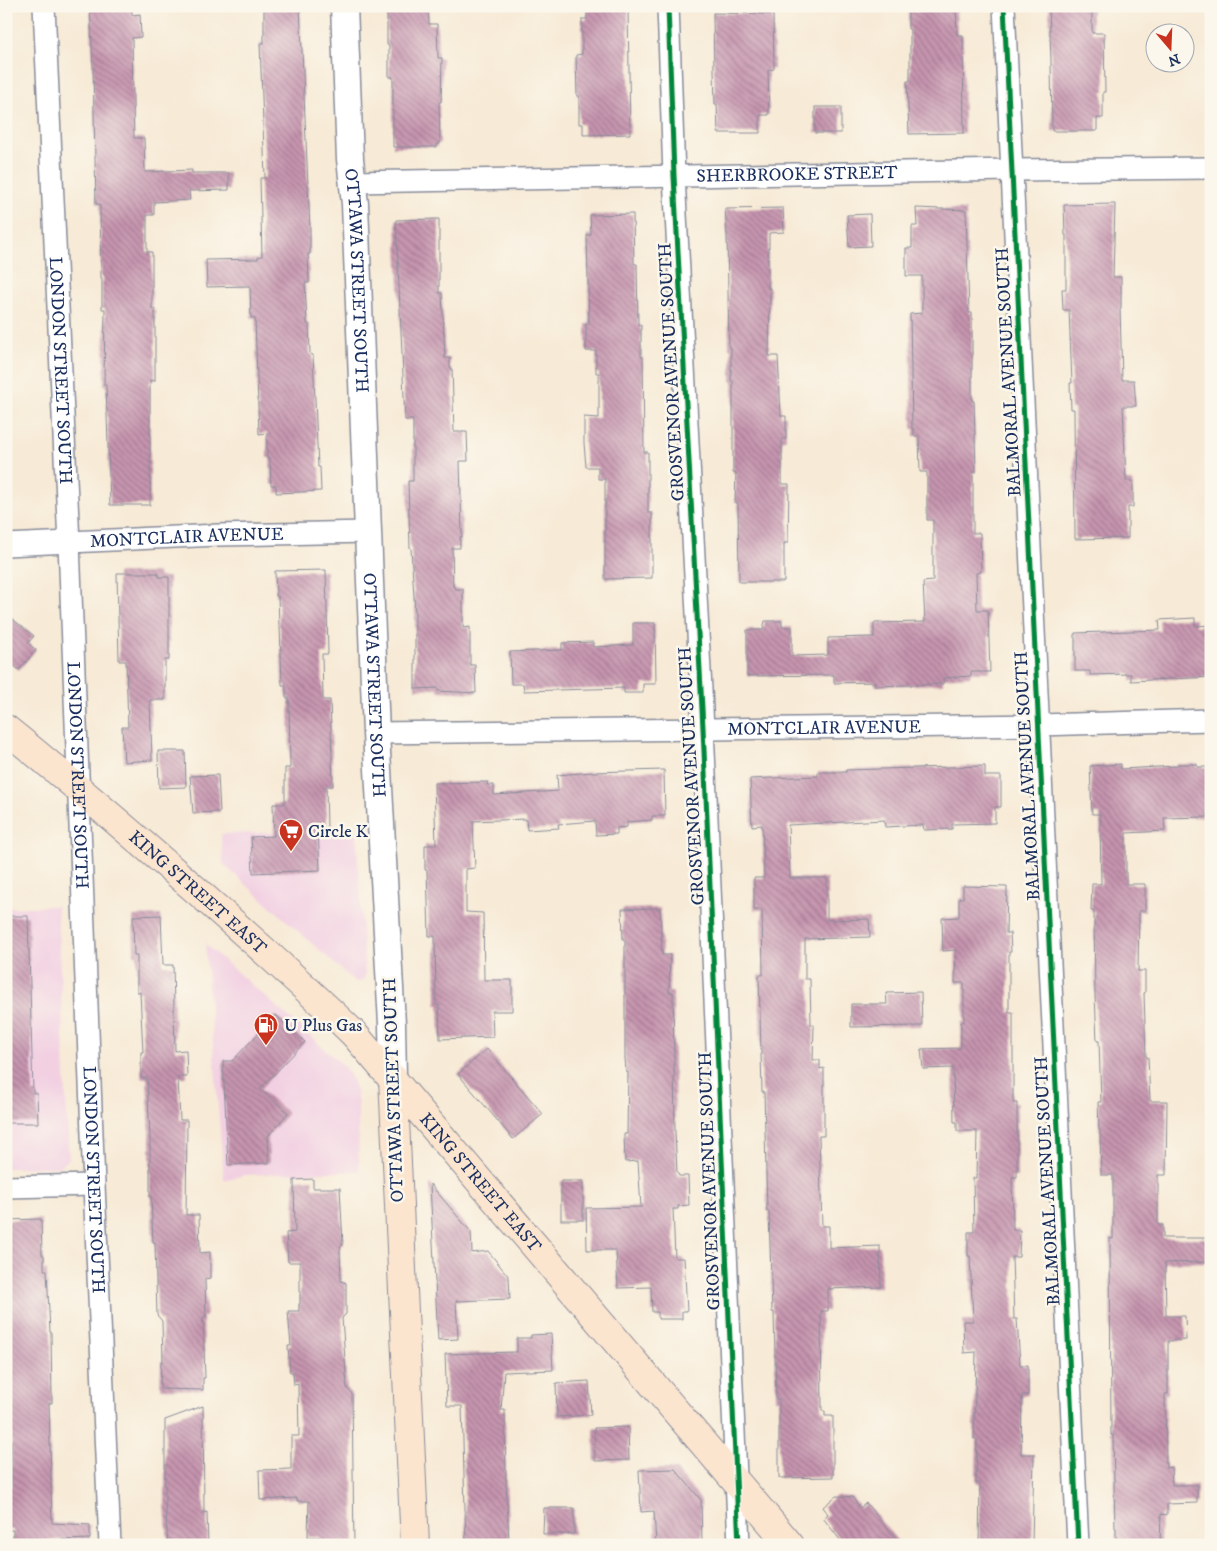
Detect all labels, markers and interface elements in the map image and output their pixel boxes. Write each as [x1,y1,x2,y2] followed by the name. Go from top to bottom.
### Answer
[1144,22,1194,72] north arrow
[1165,49,1182,70] text: N
[696,162,898,188] street label: SHERBROOKE STREET
[339,167,372,393] street label: OTTAWA STREET SOUTH
[654,242,690,502] street label: GROSVENOR AVENUE SOUTH
[991,246,1027,497] street label: BALMORAL AVENUE SOUTH
[44,256,76,485] street label: LONDON STREET SOUTH
[90,524,284,553] street label: MONTCLAIR AVENUE
[358,572,390,798] street label: OTTAWA STREET SOUTH
[674,646,710,906] street label: GROSVENOR AVENUE SOUTH
[1010,650,1046,901] street label: BALMORAL AVENUE SOUTH
[62,661,92,890] street label: LONDON STREET SOUTH
[727,716,921,741] street label: MONTCLAIR AVENUE
[278,818,304,852] supermarket icon: Circle K
[308,821,369,843] place label: Circle K
[124,826,271,960] street label: KING STREET EAST
[379,977,409,1203] street label: OTTAWA STREET SOUTH
[253,1012,279,1046] fuel station icon: U Plus Gas
[284,1015,362,1037] place label: U Plus Gas
[694,1051,726,1311] street label: GROSVENOR AVENUE SOUTH
[1030,1055,1066,1306] street label: BALMORAL AVENUE SOUTH
[77,1066,109,1294] street label: LONDON STREET SOUTH
[414,1109,546,1258] street label: KING STREET EAST

